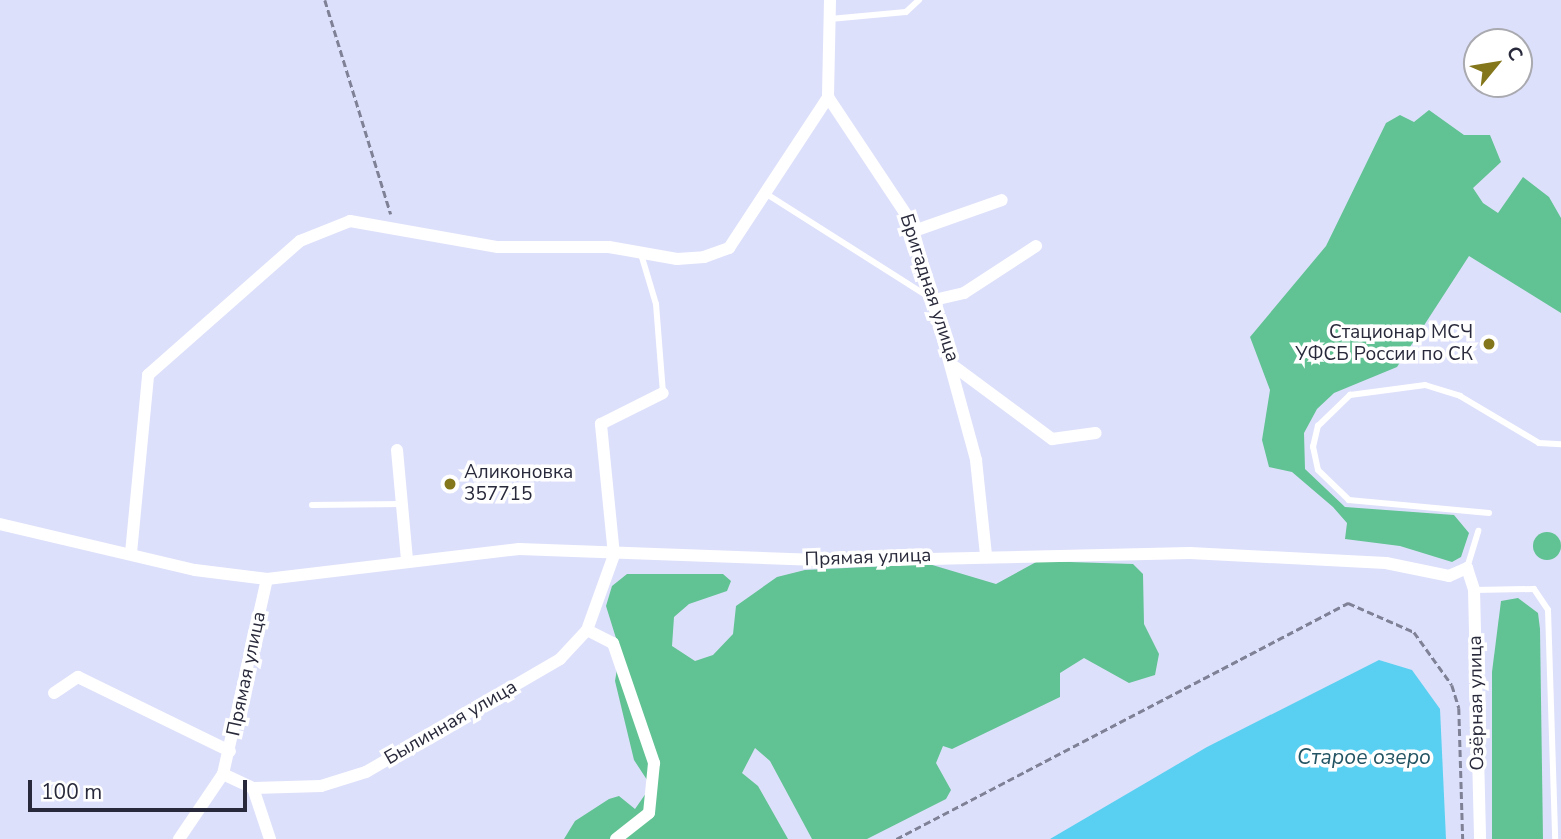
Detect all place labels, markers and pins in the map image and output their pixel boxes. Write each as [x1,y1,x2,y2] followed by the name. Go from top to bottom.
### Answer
[1295,322,1473,366] place label: Стационар МСЧ УФСБ России по СК
[1479,334,1499,354] marker: Стационар МСЧ УФСБ России по СК
[464,462,573,506] place label: Аликоновка 357715
[442,476,458,492] marker: Аликоновка 357715

